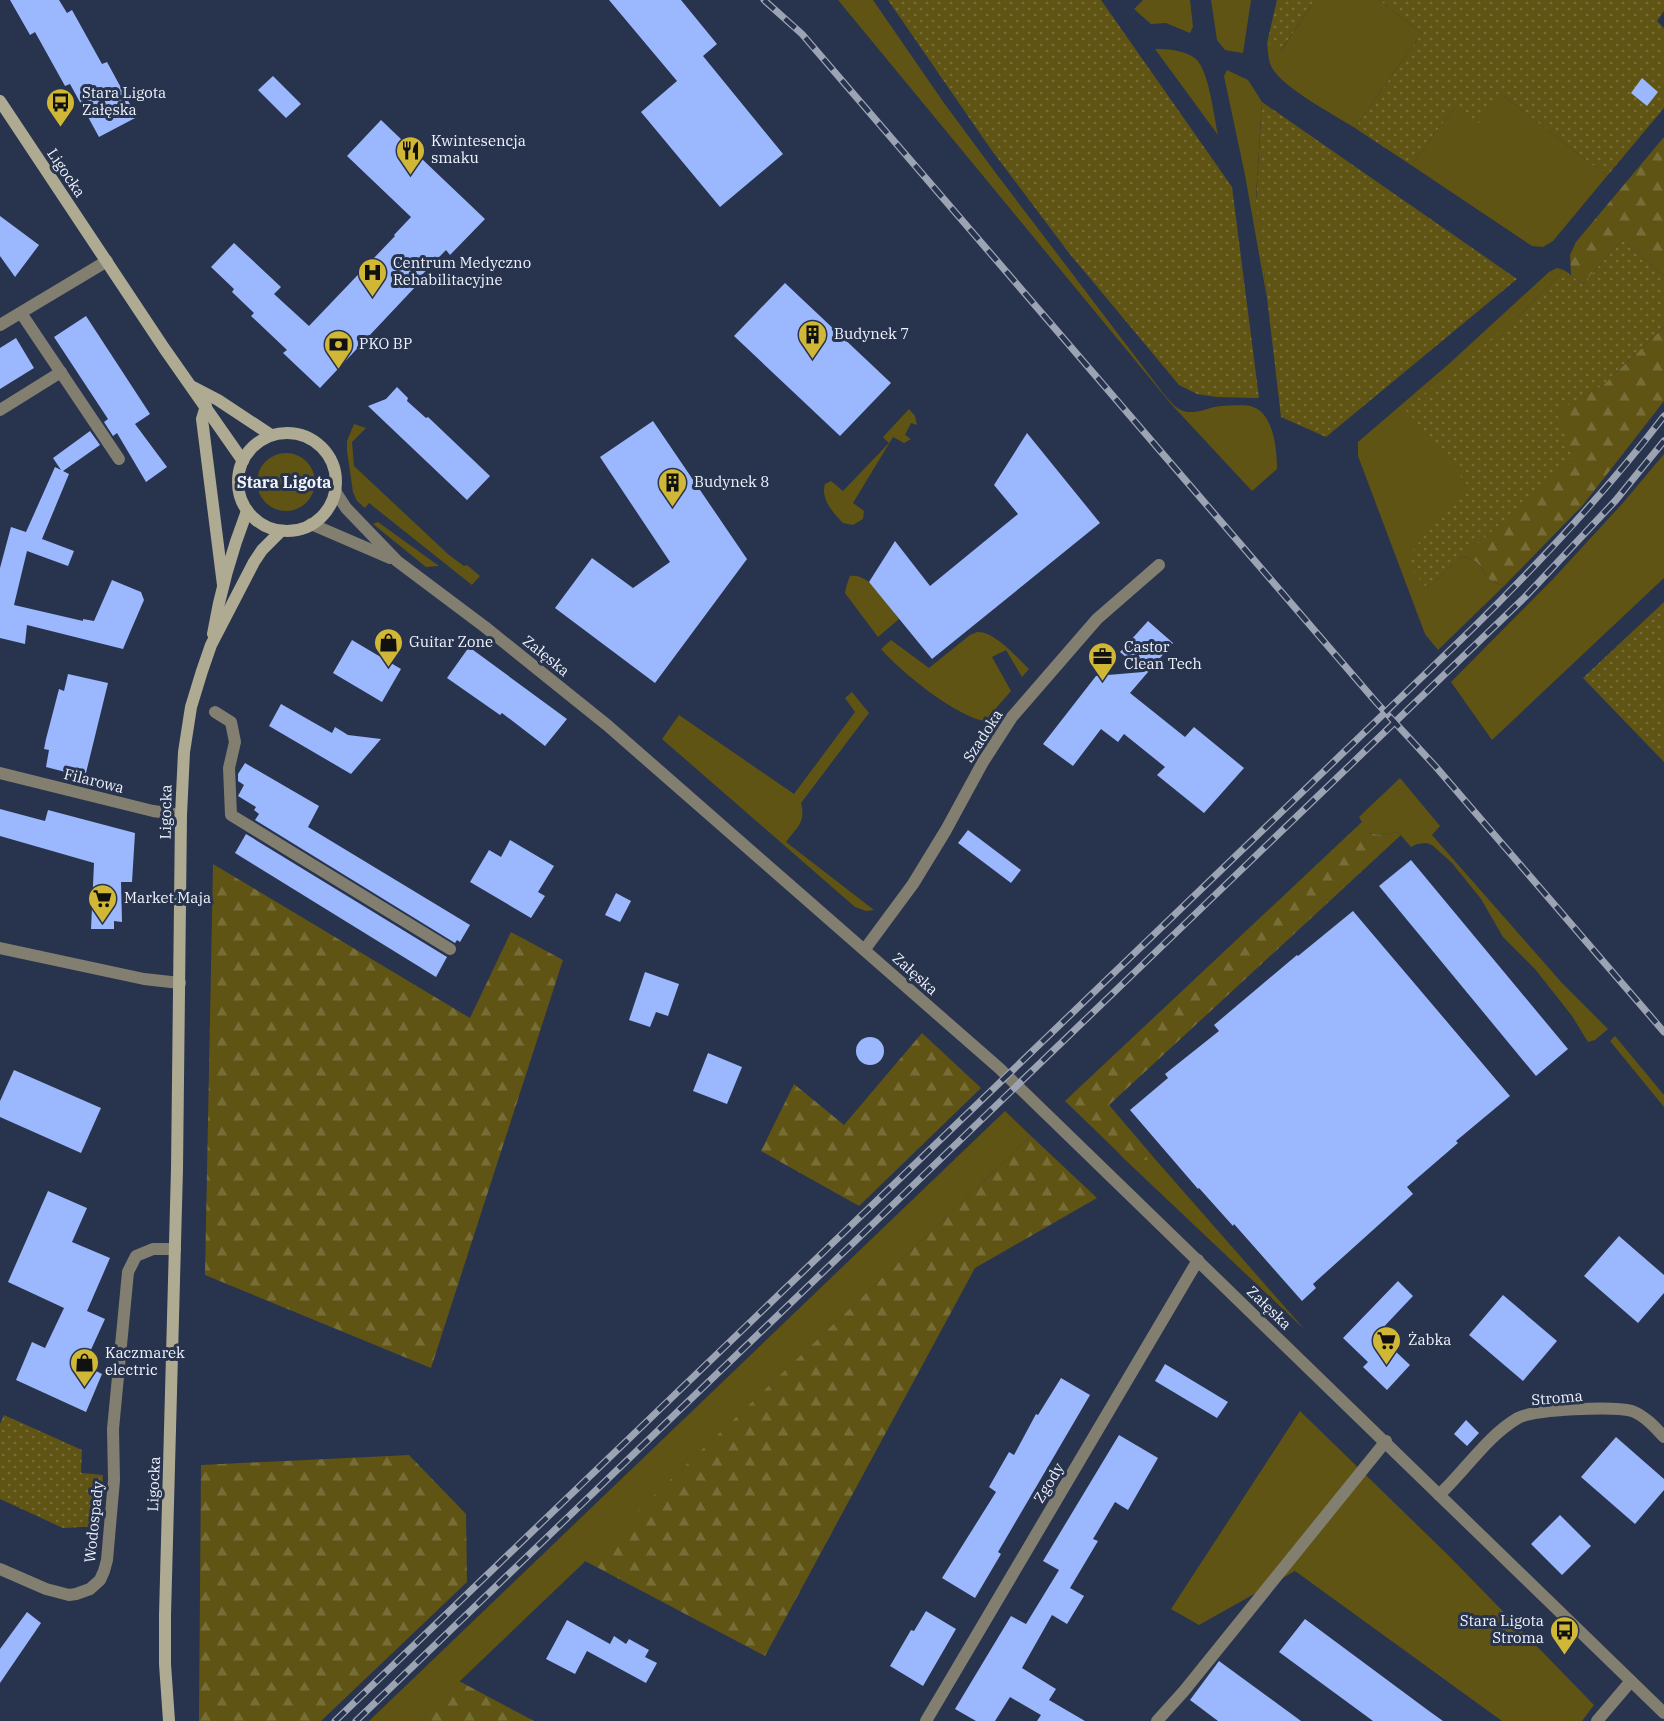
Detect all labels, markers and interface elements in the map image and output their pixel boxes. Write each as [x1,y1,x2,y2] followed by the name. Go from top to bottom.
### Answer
[82,83,166,119] place label: Stara Ligota Załęska
[45,86,77,128] bus stop icon: Stara Ligota Załęska
[431,131,526,167] place label: Kwintesencja smaku
[394,134,426,176] restaurant icon: Kwintesencja smaku
[43,145,90,201] street label: Ligocka
[393,253,531,289] place label: Centrum Medyczno Rehabilitacyjne
[356,256,388,298] hospital icon: Centrum Medyczno Rehabilitacyjne
[797,318,829,360] building icon: Budynek 7
[834,324,909,343] place label: Budynek 7
[322,328,354,370] bank icon: PKO BP
[359,334,412,353] place label: PKO BP
[657,466,689,508] building icon: Budynek 8
[237,472,331,492] district label: Stara Ligota
[694,472,769,491] place label: Budynek 8
[372,626,404,668] shop icon: Guitar Zone
[519,631,574,680] street label: Załęska
[409,632,493,651] place label: Guitar Zone
[1124,637,1202,673] place label: Castor Clean Tech
[1087,640,1119,682] office icon: Castor Clean Tech
[959,706,1007,766] street label: Szadoka
[62,764,126,797] street label: Filarowa
[156,784,175,840] street label: Ligocka
[87,882,119,924] supermarket icon: Market Maja
[124,888,211,907] place label: Market Maja
[889,948,942,999] street label: Załęska
[1243,1282,1296,1333] street label: Załęska
[1371,1324,1403,1366] supermarket icon: Żabka
[1408,1330,1452,1349] place label: Żabka
[105,1343,185,1379] place label: Kaczmarek electric
[68,1346,100,1388] shop icon: Kaczmarek electric
[1530,1386,1584,1409] street label: Stroma
[143,1456,164,1512] street label: Ligocka
[1029,1459,1068,1506] street label: Zgody
[80,1480,107,1564] street label: Wodospady
[1460,1611,1544,1647] place label: Stara Ligota Stroma
[1549,1614,1581,1656] bus stop icon: Stara Ligota Stroma

